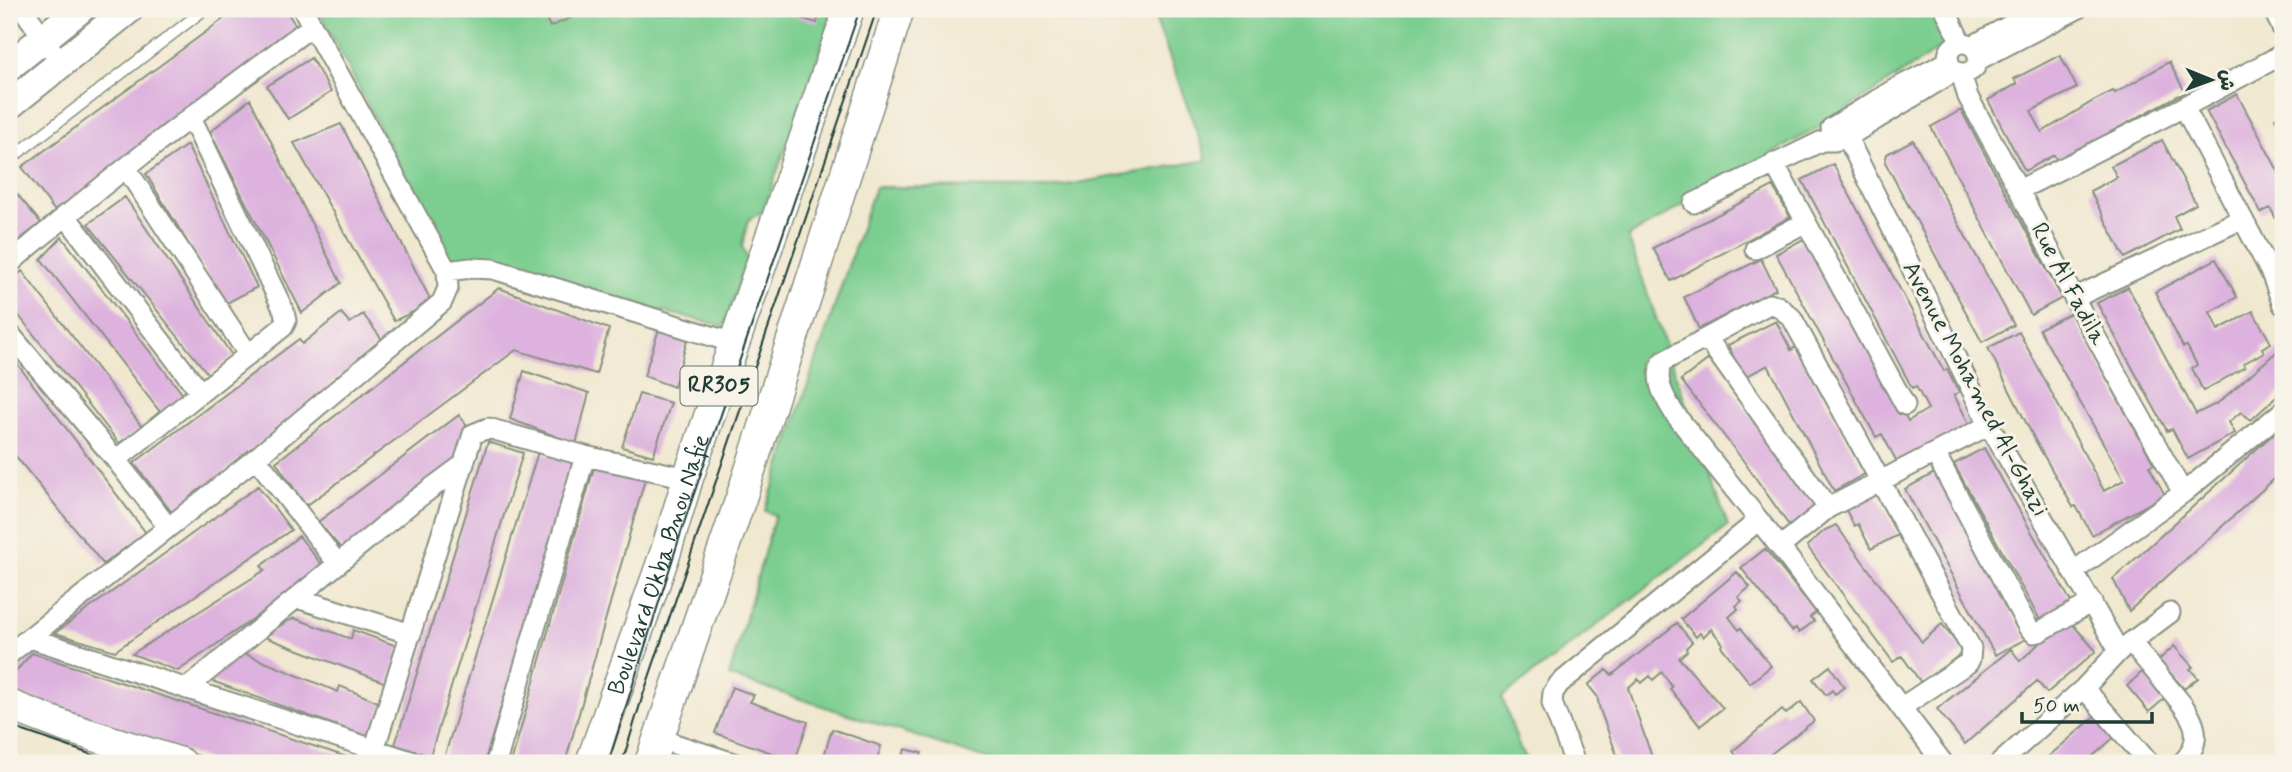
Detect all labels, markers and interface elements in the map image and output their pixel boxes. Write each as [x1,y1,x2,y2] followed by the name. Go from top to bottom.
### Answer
[2176,46,2246,116] north arrow
[2214,70,2239,91] text: ش
[2023,217,2114,351] street label: Rue Al Fadila
[1895,256,2055,522] street label: Avenue Mohamed Al-Ghazi
[680,366,758,406] road number: RR305
[601,430,718,699] street label: Boulevard Okba Bnou Nafie
[2022,681,2152,725] scale bar
[2033,692,2080,720] text: 50 m

